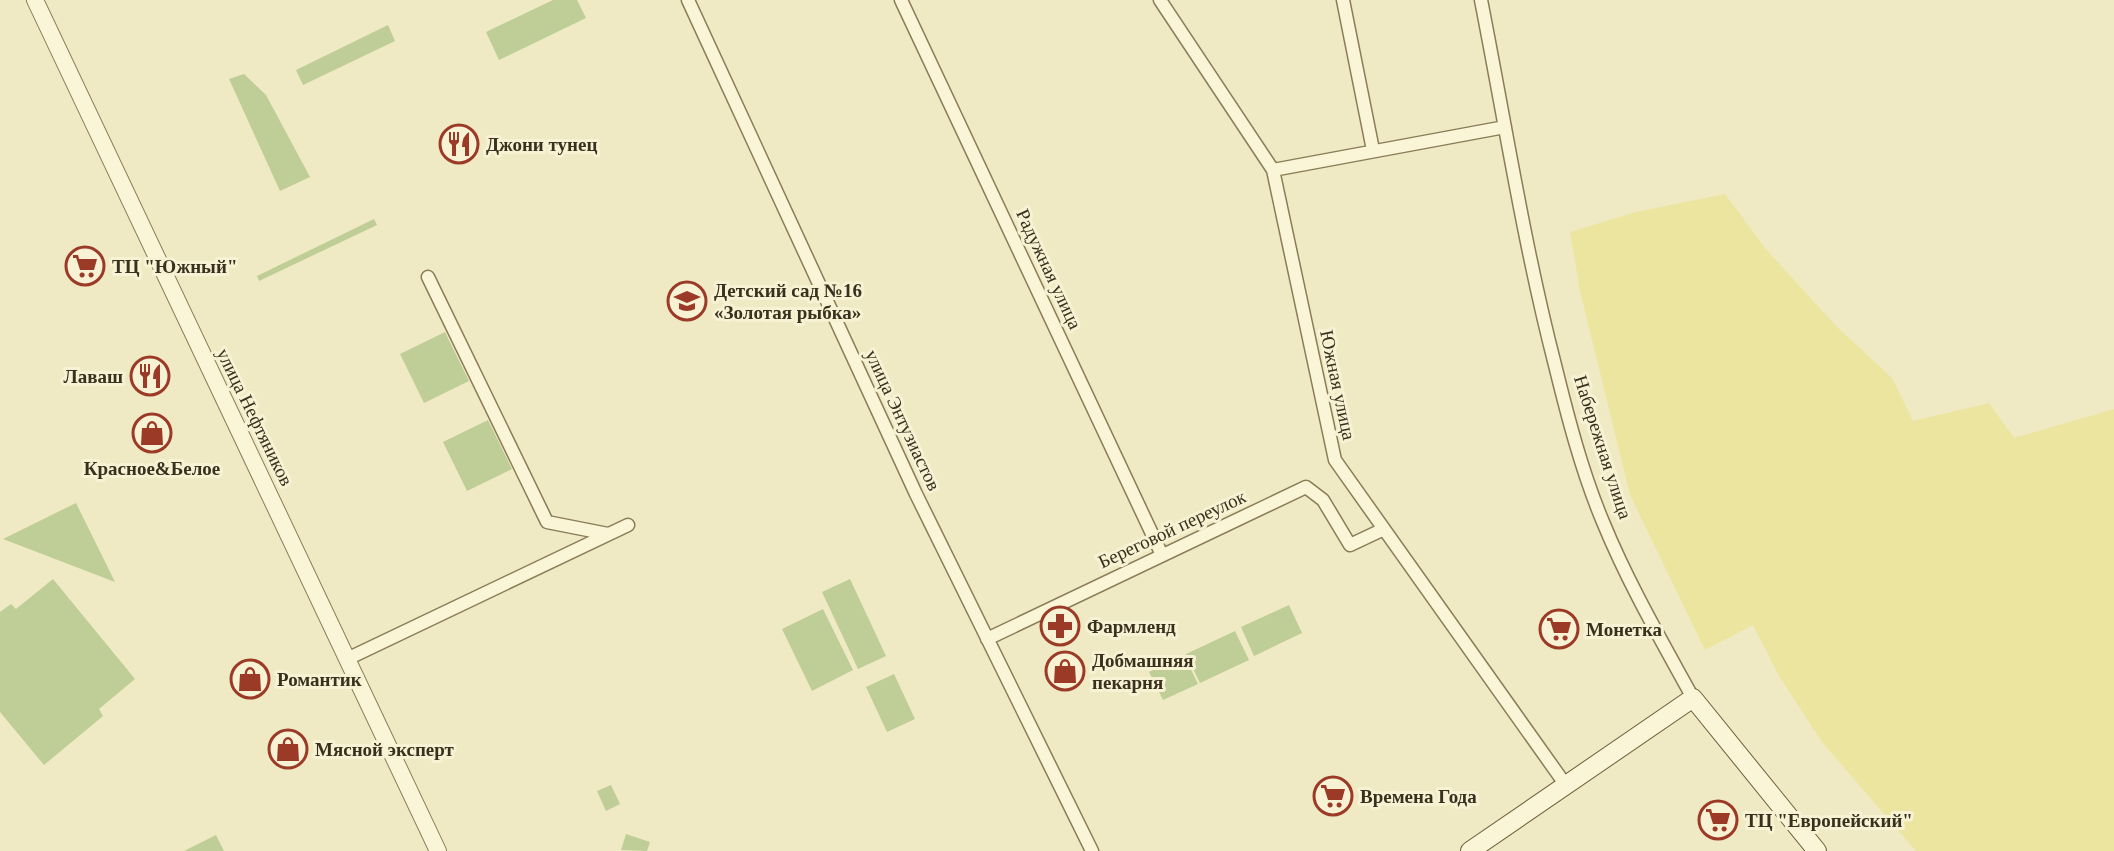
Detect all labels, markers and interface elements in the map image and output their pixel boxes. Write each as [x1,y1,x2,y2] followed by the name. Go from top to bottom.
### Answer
[438,123,480,165] restaurant icon: Джони тунец
[486,134,597,155] place label: Джони тунец
[1012,206,1086,333] street label: Радужная улица
[64,245,106,287] supermarket icon: ТЦ "Южный"
[112,256,237,277] place label: ТЦ "Южный"
[666,280,708,322] school or university icon: Детский сад №16 «Золотая рыбка»
[714,280,862,323] place label: Детский сад №16 «Золотая рыбка»
[1316,328,1360,442] street label: Южная улица
[213,345,297,489] street label: улица Нефтяников
[861,346,945,494] street label: улица Энтузиастов
[129,355,171,397] restaurant icon: Лаваш
[64,366,123,387] place label: Лаваш
[1570,372,1636,522] street label: Набережная улица
[131,412,173,454] shop icon: Красное&Белое
[84,458,220,479] place label: Красное&Белое
[1095,485,1250,572] street label: Береговой переулок
[1039,605,1081,647] pharmacy icon: Фармленд
[1538,608,1580,650] supermarket icon: Монетка
[1087,616,1176,637] place label: Фармленд
[1586,619,1663,640] place label: Монетка
[1044,650,1086,692] shop icon: Добмашняя пекарня
[1092,650,1194,693] place label: Добмашняя пекарня
[229,658,271,700] shop icon: Романтик
[277,669,362,690] place label: Романтик
[267,728,309,770] shop icon: Мясной эксперт
[315,739,455,760] place label: Мясной эксперт
[1312,775,1354,817] supermarket icon: Времена Года
[1360,786,1477,807] place label: Времена Года
[1697,799,1739,841] supermarket icon: ТЦ "Европейский"
[1745,810,1913,831] place label: ТЦ "Европейский"

